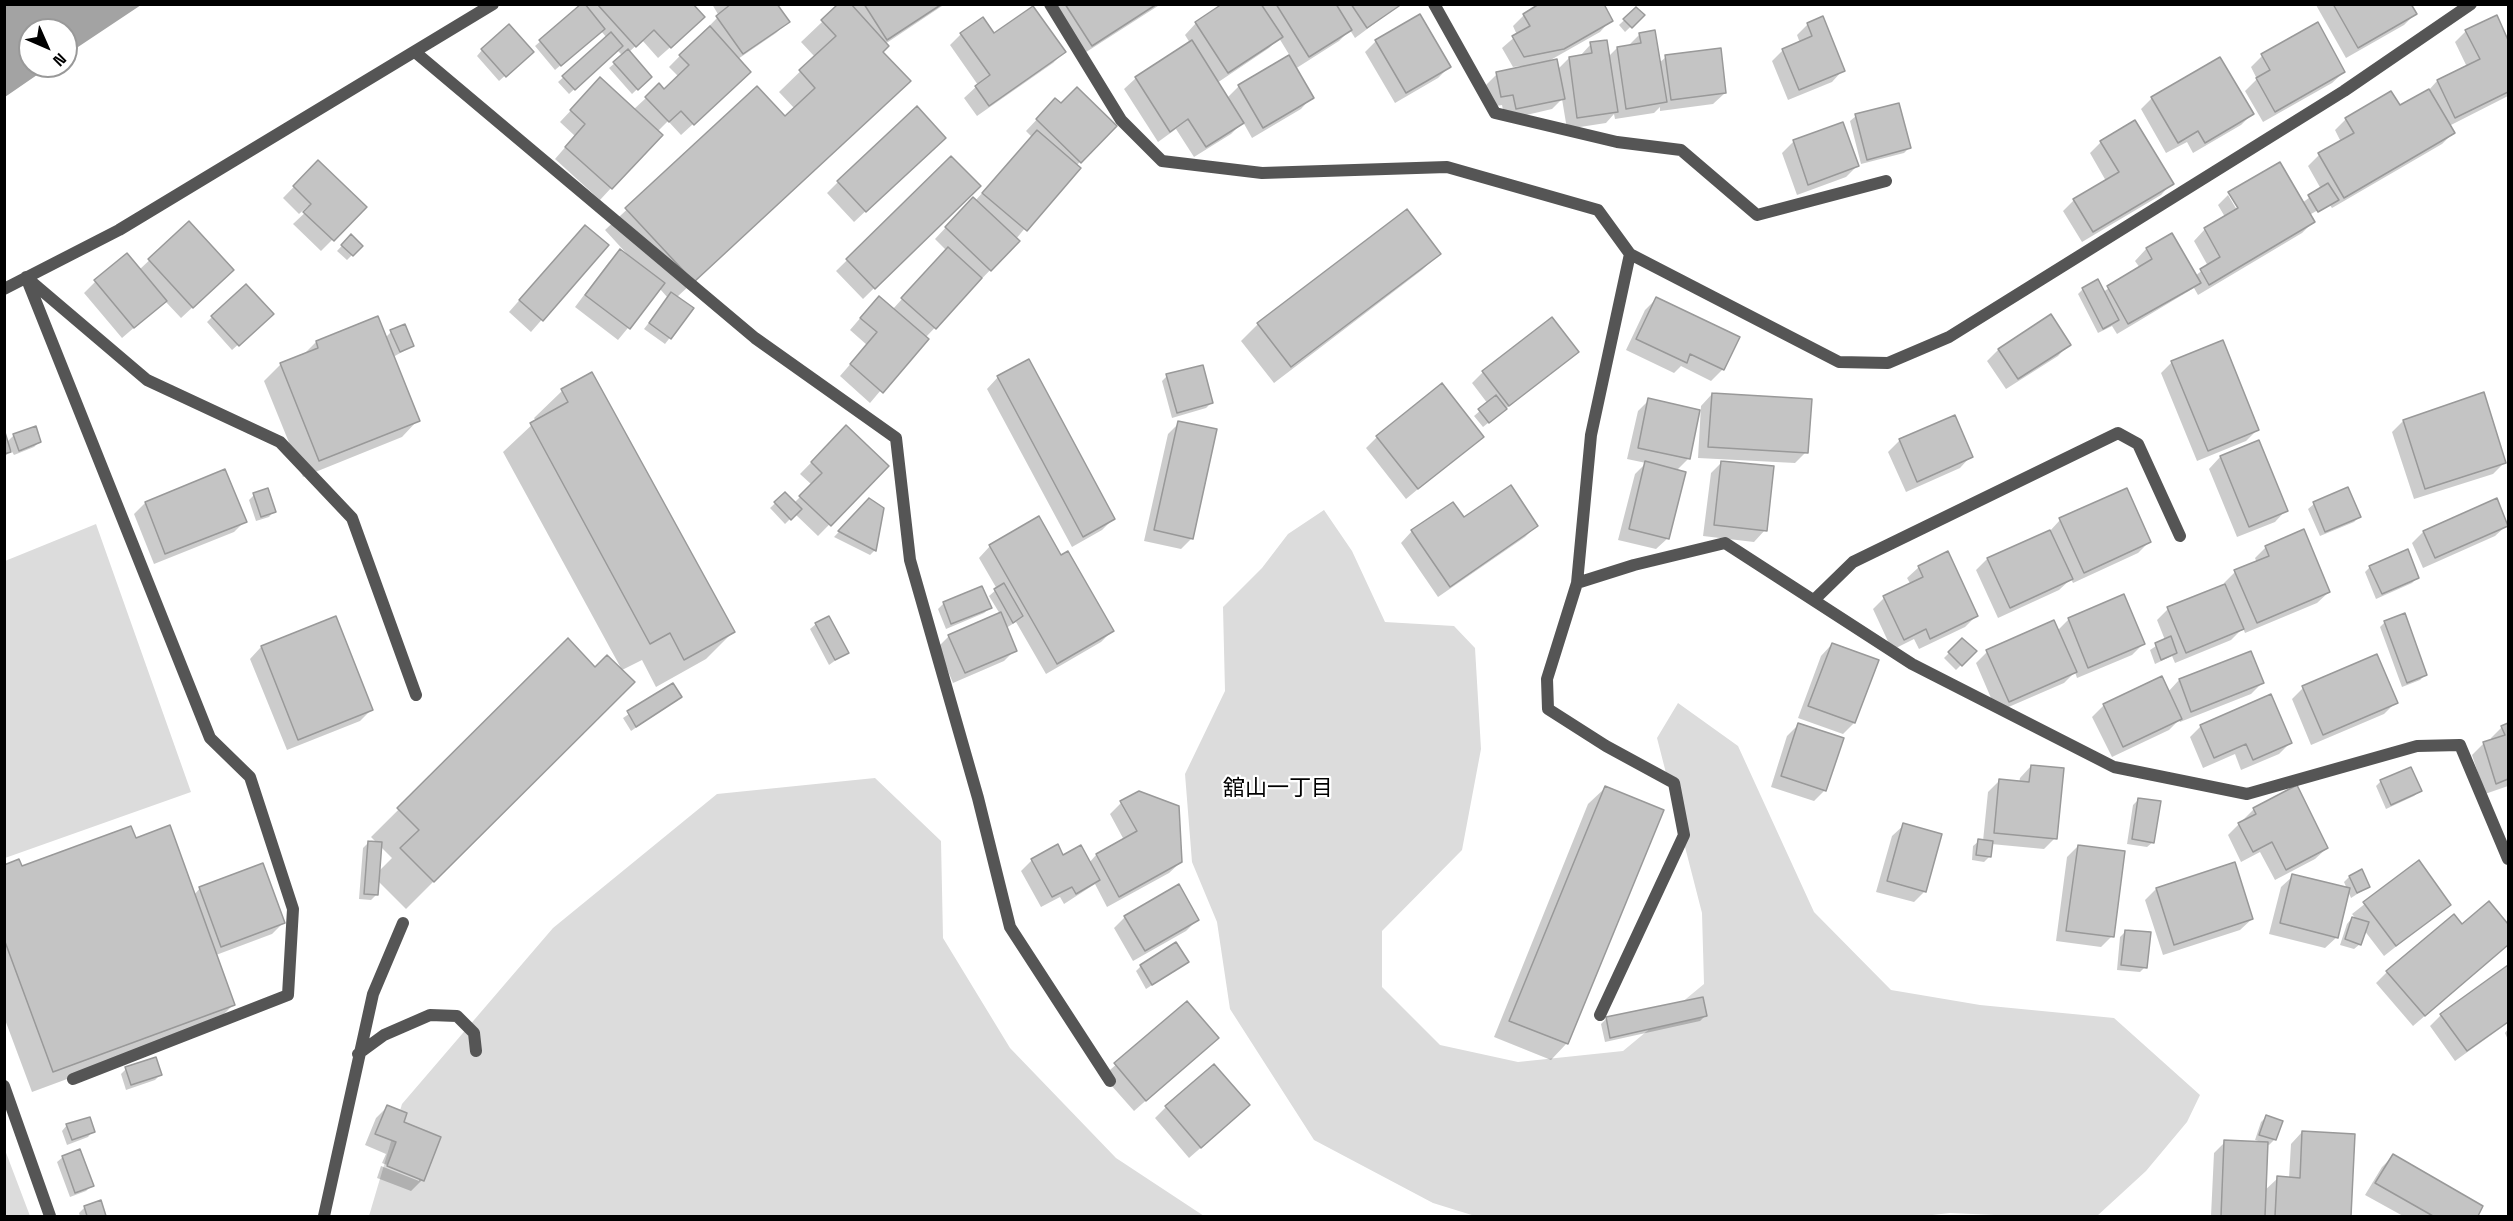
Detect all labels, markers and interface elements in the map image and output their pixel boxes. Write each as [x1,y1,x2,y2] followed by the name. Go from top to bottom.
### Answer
[18,18,78,78] north arrow
[48,48,71,71] text: N
[1223,776,1333,802] district label: 舘山一丁目

